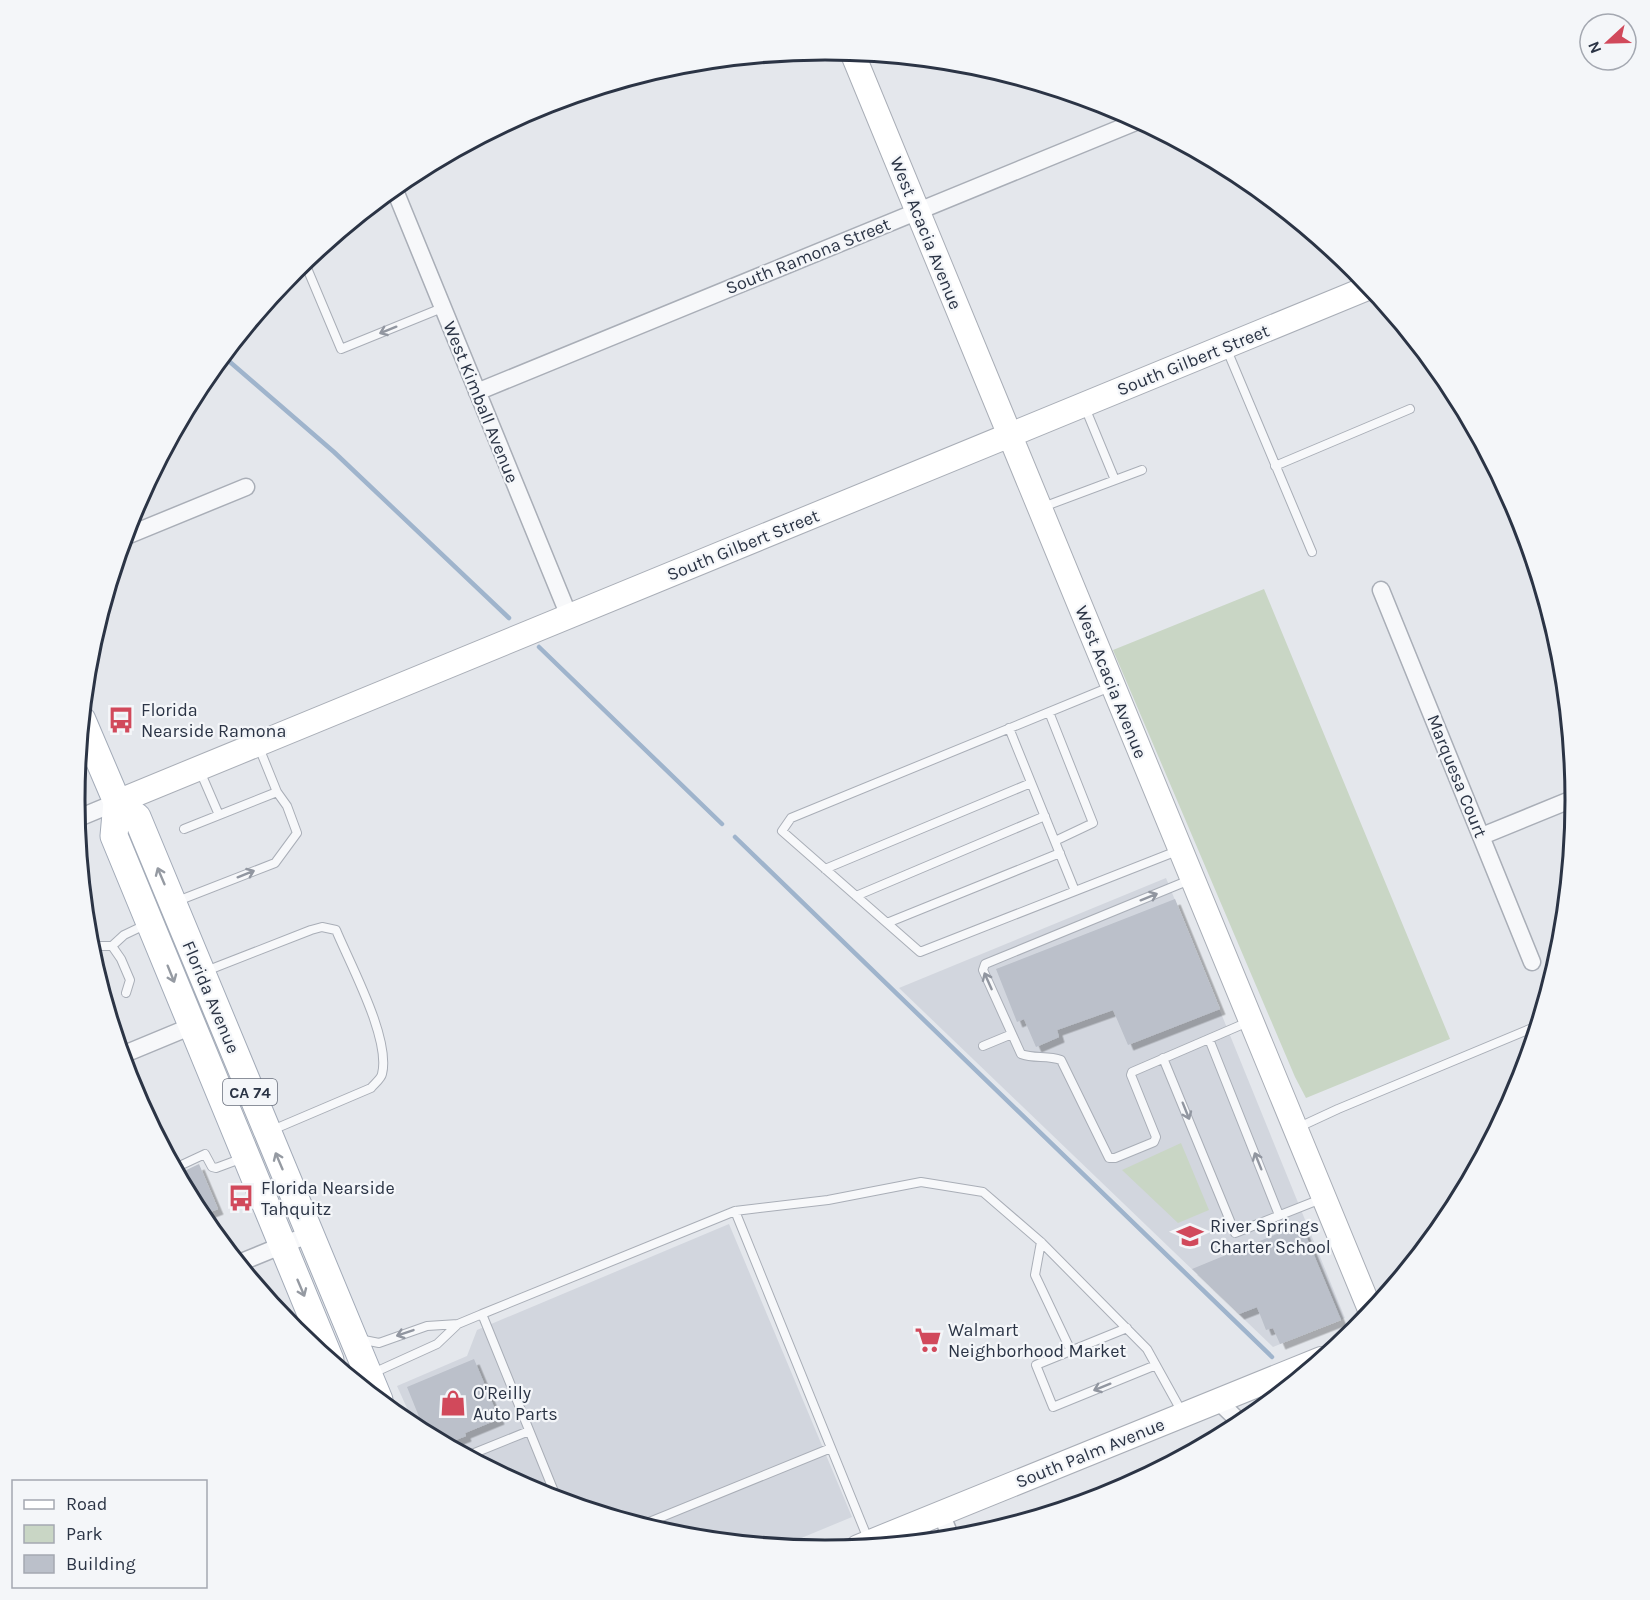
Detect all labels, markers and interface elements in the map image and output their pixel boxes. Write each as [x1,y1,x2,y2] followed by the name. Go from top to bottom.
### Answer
[1578,12,1638,72] north arrow
[1584,39,1606,56] text: N
[885,153,967,313] street label: West Acacia Avenue
[722,213,894,299] street label: South Ramona Street
[438,318,524,486] street label: West Kimball Avenue
[1114,319,1273,401] street label: South Gilbert Street
[380,325,398,336] one-way arrow
[664,504,823,586] street label: South Gilbert Street
[1070,602,1152,762] street label: West Acacia Avenue
[141,699,286,742] place label: Florida Nearside Ramona
[106,705,136,735] bus stop icon: Florida Nearside Ramona
[1422,711,1492,841] street label: Marquesa Court
[155,868,166,886] one-way arrow
[236,868,255,879] one-way arrow
[1139,891,1157,902] one-way arrow
[177,937,245,1057] street label: Florida Avenue
[166,965,177,983] one-way arrow
[982,972,994,990] one-way arrow
[223,1079,277,1105] road number: CA 74
[1181,1102,1192,1120] one-way arrow
[273,1152,284,1171] one-way arrow
[1251,1152,1262,1171] one-way arrow
[261,1177,395,1220] place label: Florida Nearside Tahquitz
[226,1183,256,1213] bus stop icon: Florida Nearside Tahquitz
[1210,1215,1331,1258] place label: River Springs Charter School
[1175,1221,1205,1251] school or university icon: River Springs Charter School
[296,1279,307,1297] one-way arrow
[948,1319,1126,1362] place label: Walmart Neighborhood Market
[913,1325,943,1355] supermarket icon: Walmart Neighborhood Market
[396,1329,415,1340] one-way arrow
[473,1382,558,1425] place label: O'Reilly Auto Parts
[1093,1382,1111,1393] one-way arrow
[438,1388,468,1418] shop icon: O'Reilly Auto Parts
[1012,1413,1168,1493] street label: South Palm Avenue
[12,1480,207,1588] legend
[66,1493,107,1515] text: Road
[66,1523,103,1545] text: Park
[66,1553,136,1575] text: Building

